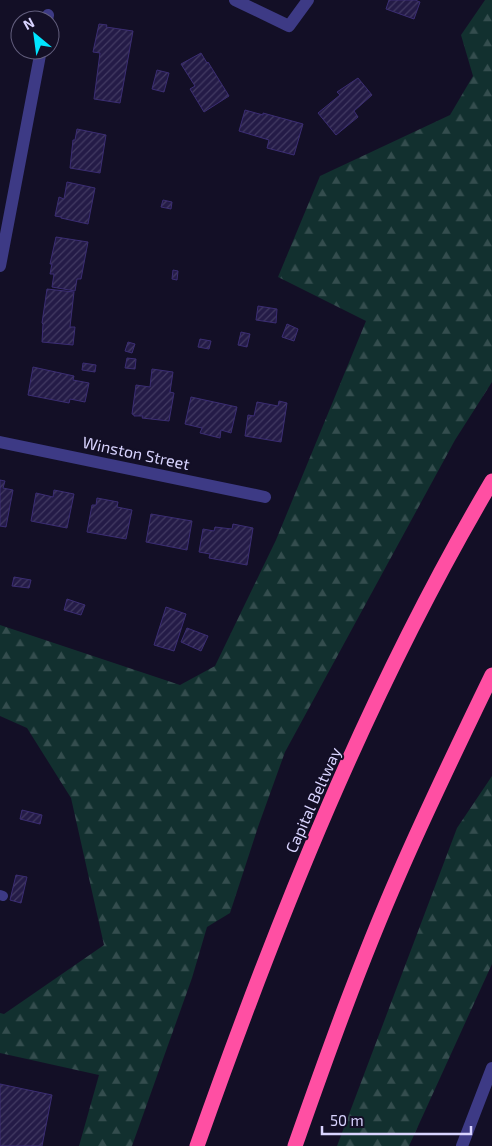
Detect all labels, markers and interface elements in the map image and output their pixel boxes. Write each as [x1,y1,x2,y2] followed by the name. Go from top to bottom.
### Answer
[10,10,60,60] north arrow
[20,13,37,33] text: N
[81,432,191,473] street label: Winston Street
[281,744,345,856] street label: Capital Beltway
[322,1104,471,1136] scale bar
[330,1111,364,1129] text: 50 m

